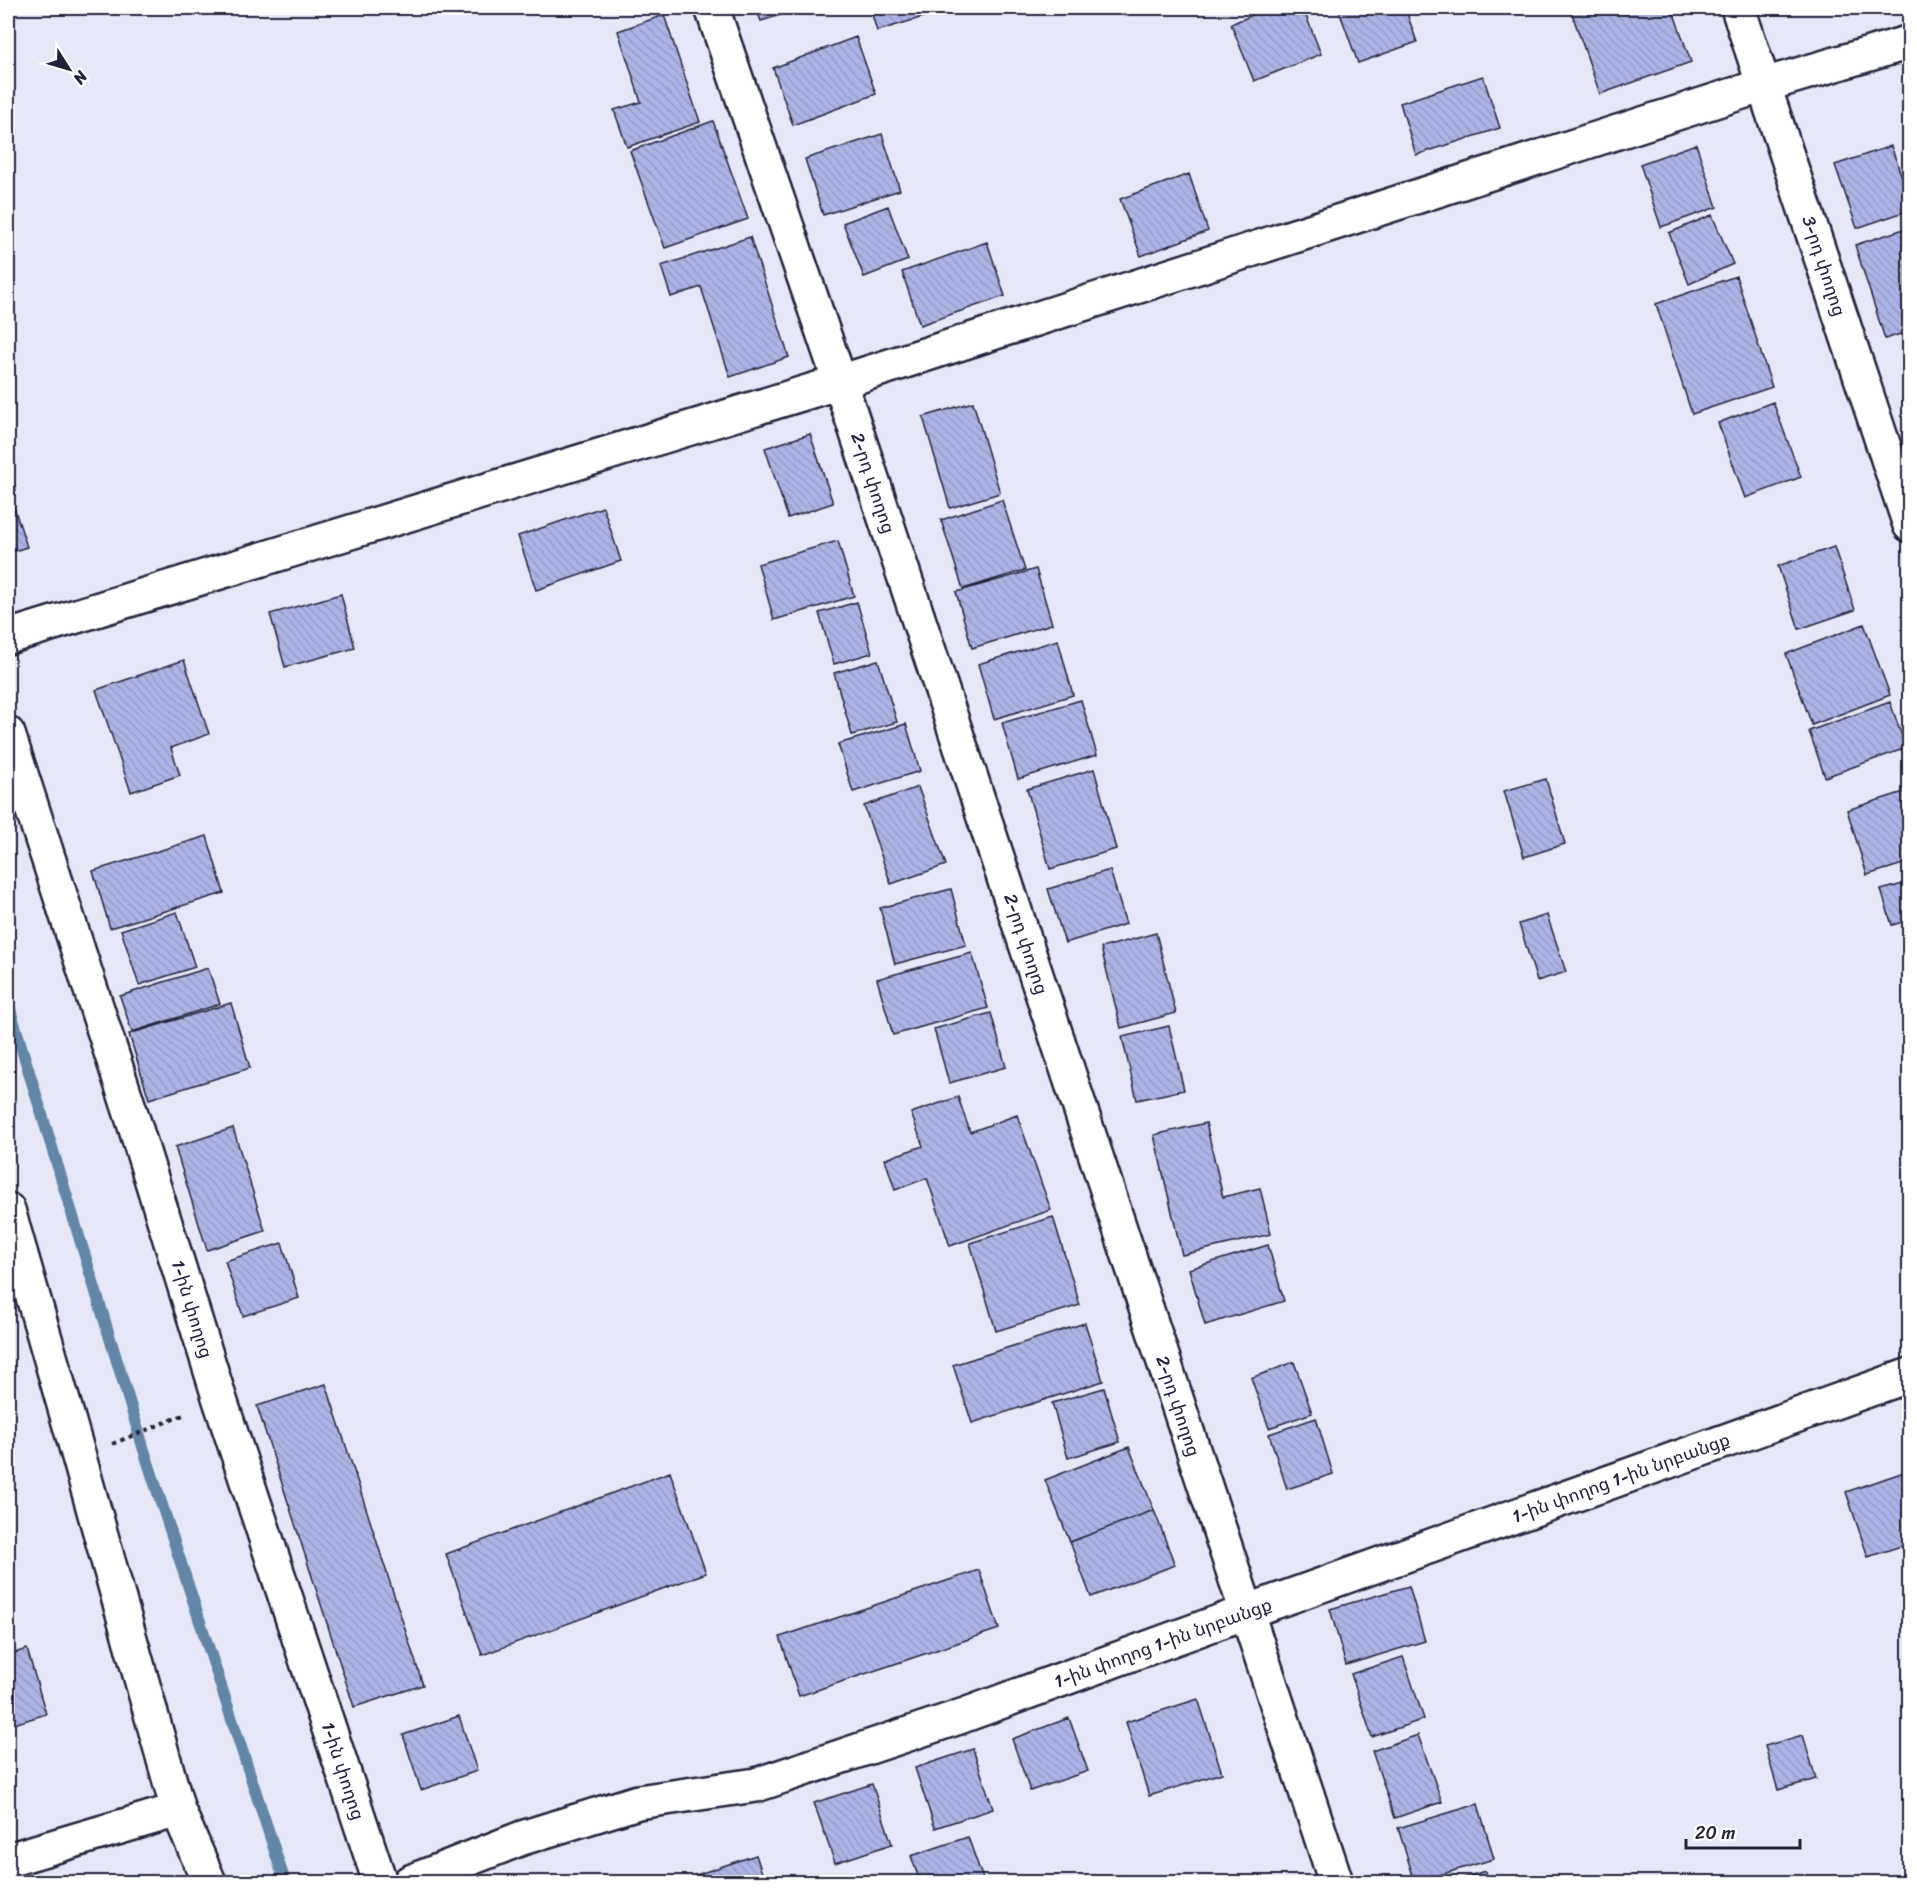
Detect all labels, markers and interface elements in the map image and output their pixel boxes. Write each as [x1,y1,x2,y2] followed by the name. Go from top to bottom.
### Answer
[39,39,99,99] north arrow
[65,64,96,92] text: N
[1793,211,1855,321] street label: 3-րդ փողոց
[842,428,904,538] street label: 2-րդ փողոց
[995,889,1057,999] street label: 2-րդ փողոց
[162,1256,222,1362] street label: 1-ին փողոց
[1147,1351,1209,1461] street label: 2-րդ փողոց
[1508,1424,1734,1532] street label: 1-ին փողոց 1-ին նրբանցք
[1050,1589,1276,1697] street label: 1-ին փողոց 1-ին նրբանցք
[312,1718,374,1824] street label: 1-ին փողոց
[1686,1812,1800,1850] scale bar
[1695,1817,1735,1849] text: 20 m

